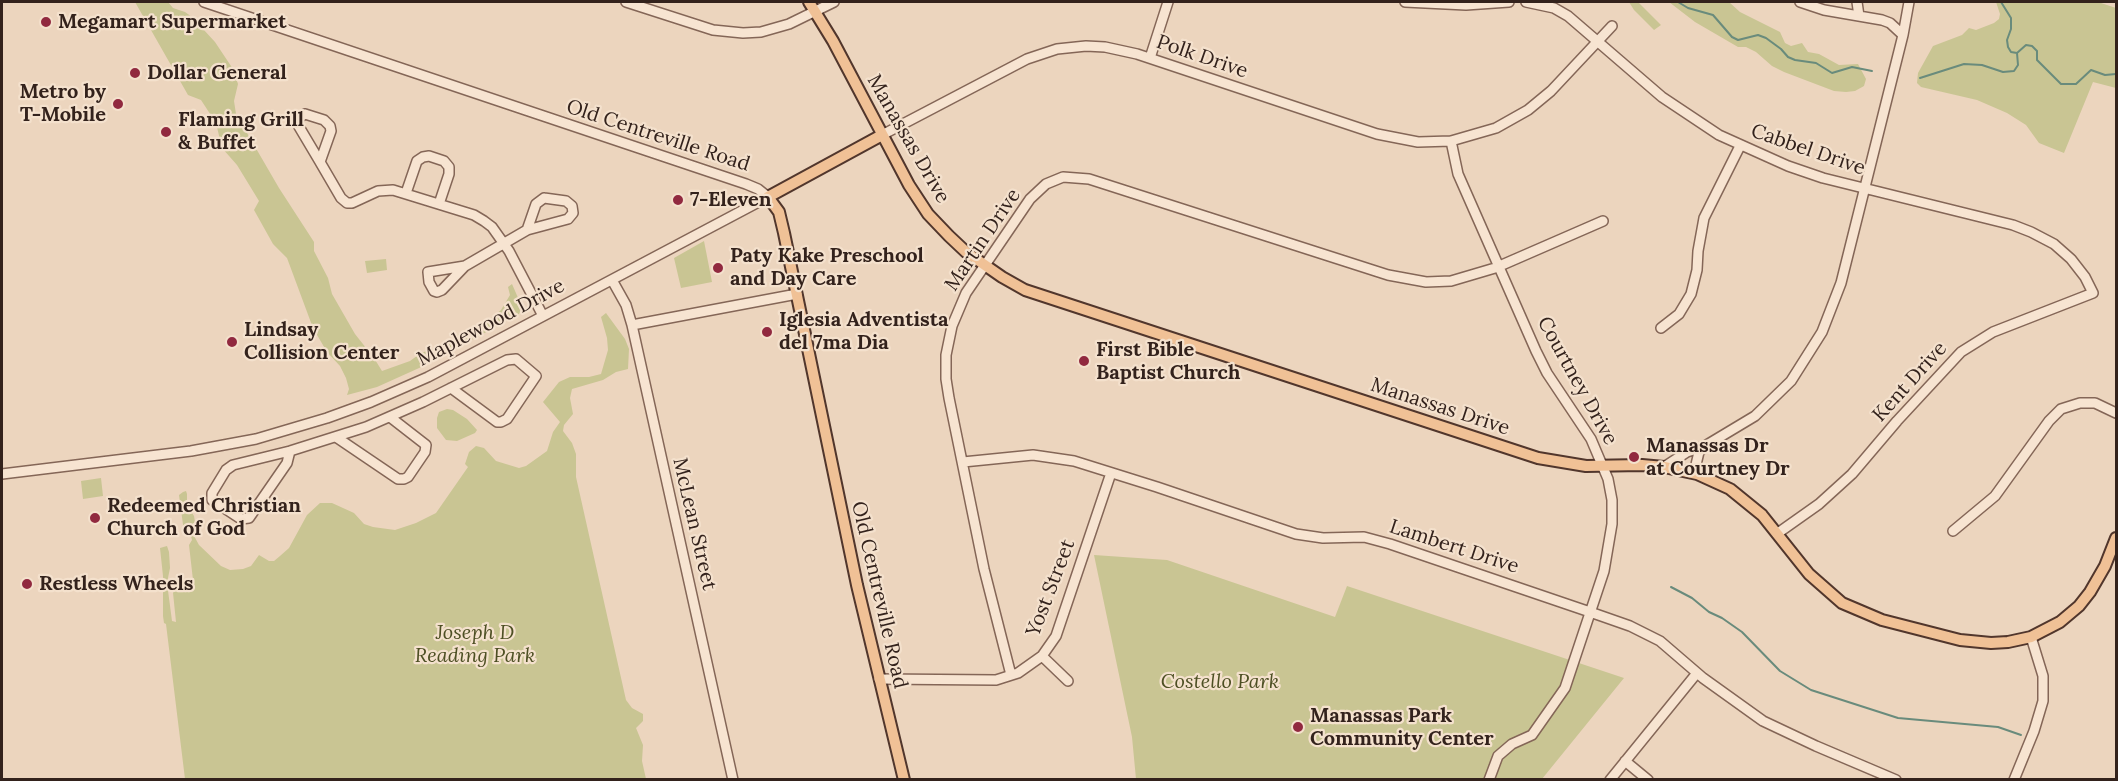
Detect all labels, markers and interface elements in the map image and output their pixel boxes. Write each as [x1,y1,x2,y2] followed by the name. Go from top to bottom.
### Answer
[58,10,286,34] place label: Megamart Supermarket
[39,15,53,29] marker: Megamart Supermarket
[1153,30,1251,84] street label: Polk Drive
[147,61,287,85] place label: Dollar General
[128,66,142,80] marker: Dollar General
[861,70,955,208] street label: Manassas Drive
[20,80,106,127] place label: Metro by T-Mobile
[563,95,753,177] street label: Old Centreville Road
[111,97,125,111] marker: Metro by T-Mobile
[178,108,304,155] place label: Flaming Grill & Buffet
[1748,119,1868,181] street label: Cabbel Drive
[159,125,173,139] marker: Flaming Grill & Buffet
[940,184,1026,296] street label: Martin Drive
[690,188,771,212] place label: 7-Eleven
[671,193,685,207] marker: 7-Eleven
[730,244,924,291] place label: Paty Kake Preschool and Day Care
[711,261,725,275] marker: Paty Kake Preschool and Day Care
[413,274,569,372] street label: Maplewood Drive
[779,308,948,355] place label: Iglesia Adventista del 7ma Dia
[1532,313,1622,449] street label: Courtney Drive
[244,318,399,365] place label: Lindsay Collision Center
[760,325,774,339] marker: Iglesia Adventista del 7ma Dia
[225,335,239,349] marker: Lindsay Collision Center
[1868,337,1952,427] street label: Kent Drive
[1096,338,1240,385] place label: First Bible Baptist Church
[1077,354,1091,368] marker: First Bible Baptist Church
[1368,373,1512,441] street label: Manassas Drive
[1646,434,1790,481] place label: Manassas Dr at Courtney Dr
[1627,450,1641,464] marker: Manassas Dr at Courtney Dr
[667,455,721,593] street label: McLean Street
[107,494,301,541] place label: Redeemed Christian Church of God
[846,499,912,691] street label: Old Centreville Road
[88,511,102,525] marker: Redeemed Christian Church of God
[1386,515,1522,579] street label: Lambert Drive
[1022,536,1080,640] street label: Yost Street
[39,572,194,596] place label: Restless Wheels
[20,577,34,591] marker: Restless Wheels
[415,621,535,668] park label: Joseph D Reading Park
[1161,670,1279,694] park label: Costello Park
[1310,704,1494,751] place label: Manassas Park Community Center
[1291,720,1305,734] marker: Manassas Park Community Center

